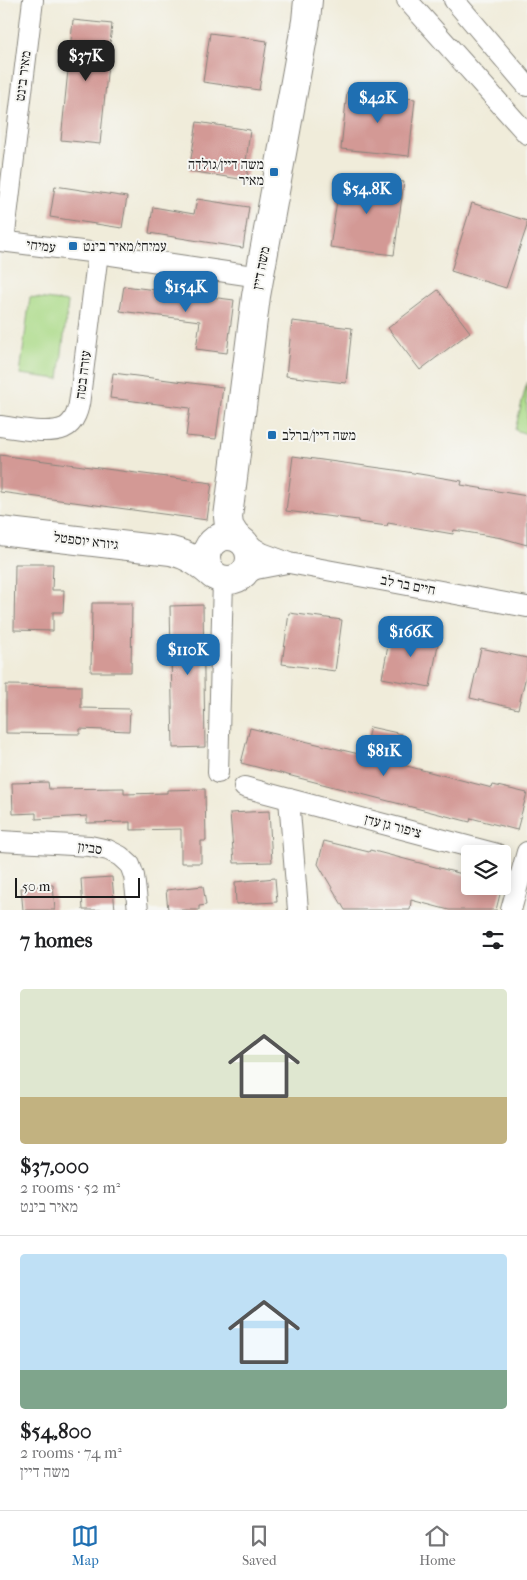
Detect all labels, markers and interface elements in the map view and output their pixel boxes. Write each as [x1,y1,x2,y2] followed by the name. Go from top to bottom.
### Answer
[56,39,116,82] pin: $37K
[69,46,103,65] text: $37K
[11,50,35,102] street label: מאיר בינט
[348,82,408,124] pin: $42K
[359,88,397,107] text: $42K
[188,156,264,189] place label: משה דיין/גולדה מאיר
[268,166,280,178] marker: משה דיין/גולדה מאיר
[326,172,408,215] pin: $54.8K
[343,179,391,198] text: $54.8K
[25,236,57,256] street label: עמיחי
[83,238,167,255] place label: עמיחי/מאיר בינט
[67,240,79,252] marker: עמיחי/מאיר בינט
[248,245,274,291] street label: משה דיין
[151,270,221,313] pin: $154K
[165,277,207,296] text: $154K
[72,349,94,400] street label: עזרה בטה
[282,427,356,444] place label: משה דיין/ברלב
[266,429,278,441] marker: משה דיין/ברלב
[53,529,120,553] street label: גיורא יוספטל
[379,571,437,599] street label: חיים בר לב
[376,616,446,658] pin: $166K
[389,622,433,641] text: $166K
[153,634,223,676] pin: $110K
[168,640,208,659] text: $110K
[354,734,414,777] pin: $81K
[367,741,401,760] text: $81K
[363,810,424,842] street label: ציפור גן עדן
[77,838,103,858] street label: סביון
[461,845,511,895] map controls
[461,845,511,895] button: layers
[15,875,140,898] scale bar
[22,878,50,895] text: 50 m
[479,926,507,954] icon: filters
[20,928,92,952] text: 7 homes
[219,1021,309,1111] icon: home
[20,1154,89,1178] text: $37,000
[20,1178,120,1197] text: 2 rooms · 52 m²
[20,1197,78,1216] text: מאיר בינט
[219,1287,309,1377] icon: home
[20,1419,92,1443] text: $54,800
[20,1443,122,1462] text: 2 rooms · 74 m²
[20,1462,70,1481] text: משה דיין
[71,1522,99,1569] tab: Map
[242,1522,277,1569] tab: Saved
[419,1522,456,1569] tab: Home

